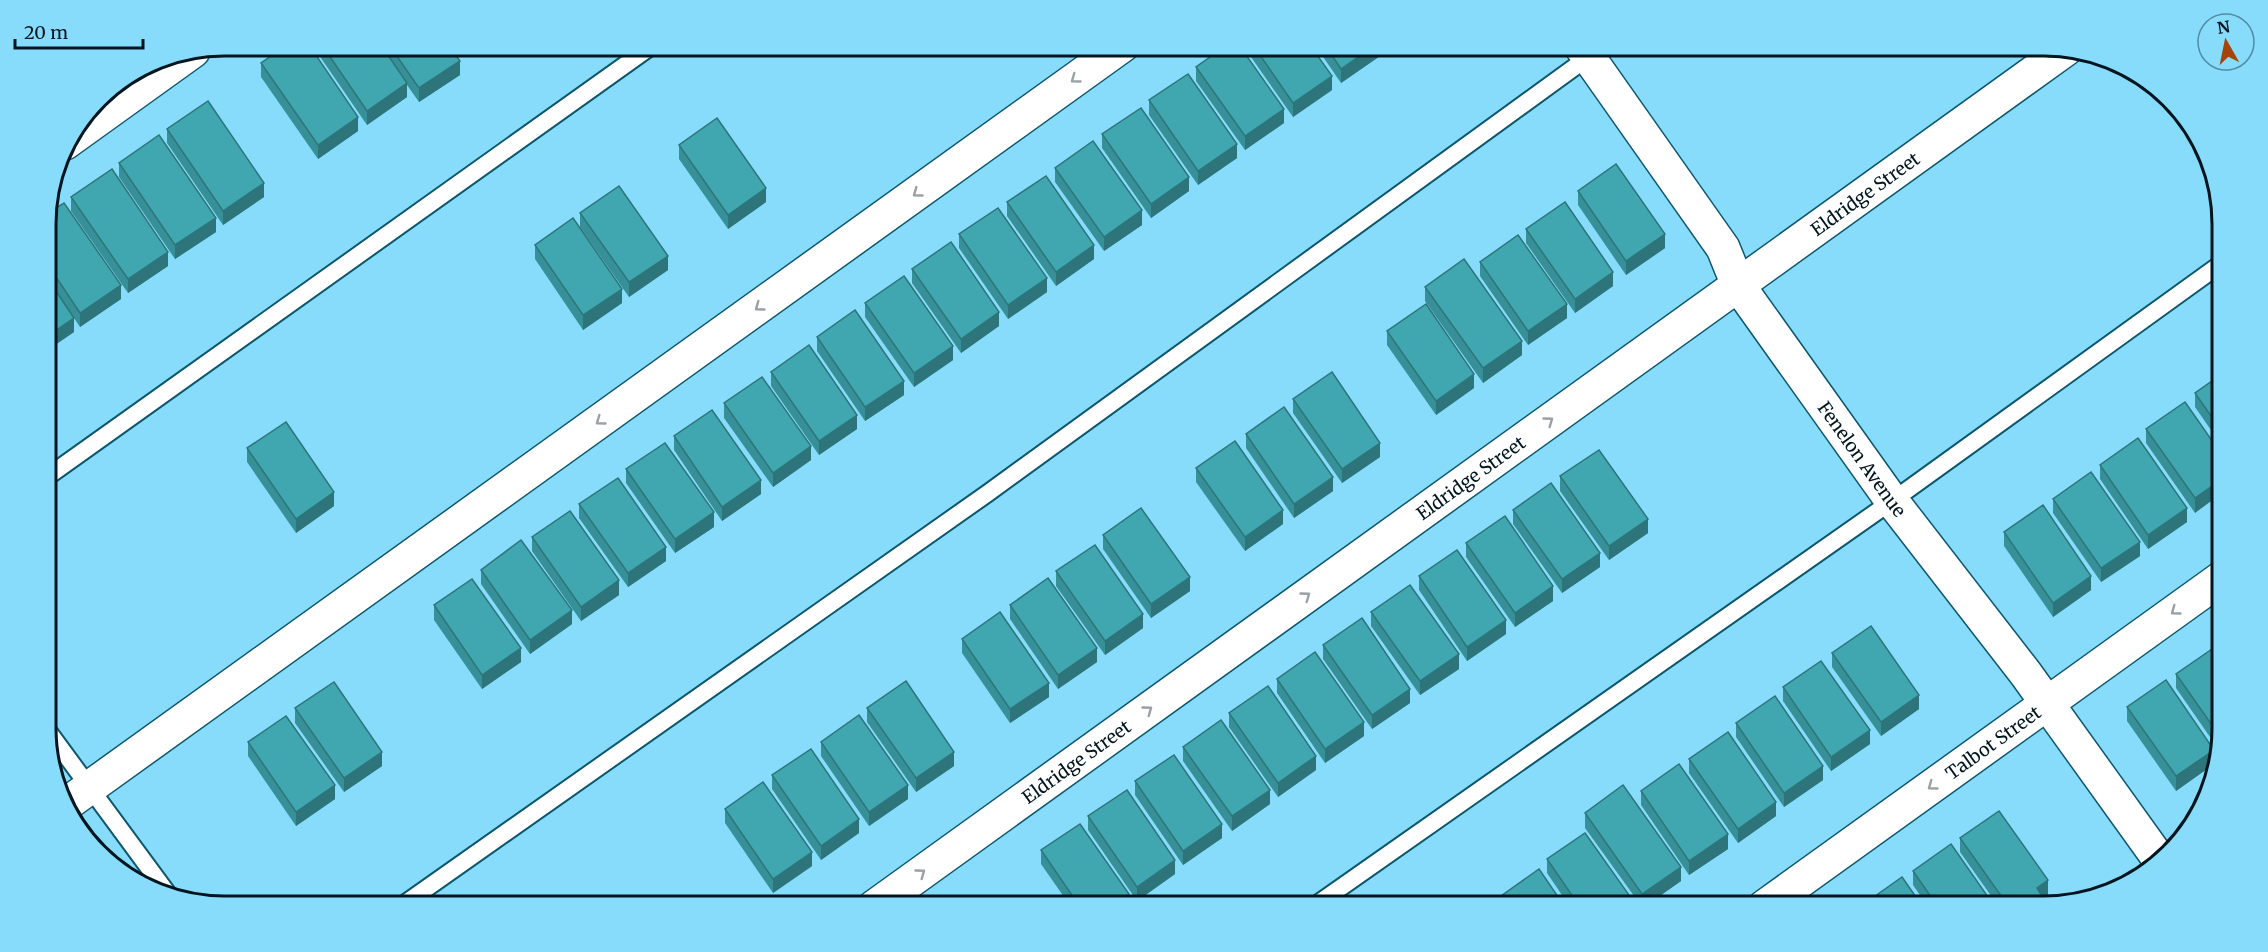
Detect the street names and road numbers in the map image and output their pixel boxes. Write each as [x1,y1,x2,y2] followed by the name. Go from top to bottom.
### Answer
[1806,147,1924,241] street label: Eldridge Street
[1813,397,1911,521] street label: Fenelon Avenue
[1412,431,1529,525] street label: Eldridge Street
[1941,700,2045,784] street label: Talbot Street
[1017,715,1135,808] street label: Eldridge Street

